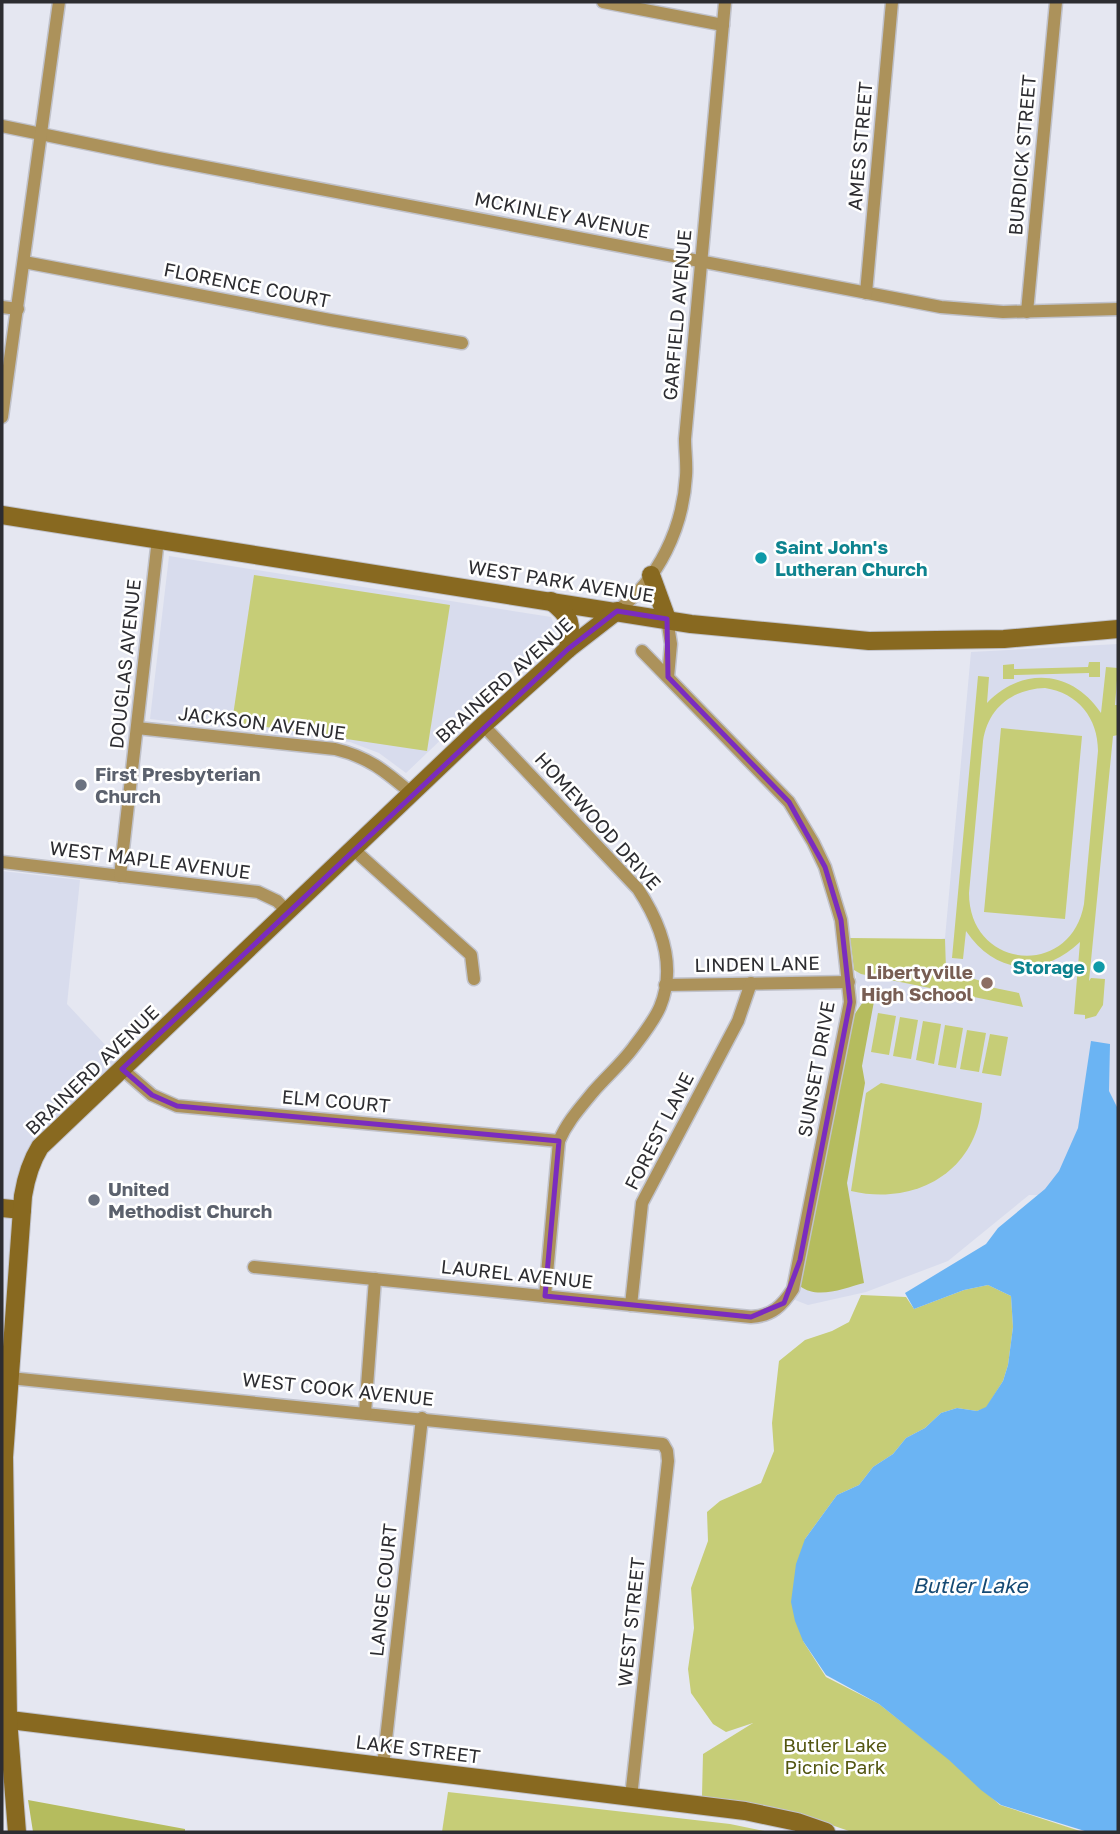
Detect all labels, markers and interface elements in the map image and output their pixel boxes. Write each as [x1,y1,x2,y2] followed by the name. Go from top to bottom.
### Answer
[1003,73,1040,236] street label: BURDICK STREET
[842,80,877,211] street label: AMES STREET
[473,186,651,243] street label: MCKINLEY AVENUE
[658,228,695,401] street label: GARFIELD AVENUE
[162,257,332,312] street label: FLORENCE COURT
[775,535,927,580] place label: Saint John's Lutheran Church
[753,550,769,566] marker: Saint John's Lutheran Church
[466,554,656,607] street label: WEST PARK AVENUE
[104,578,145,750] street label: DOUGLAS AVENUE
[430,612,577,747] street label: BRAINERD AVENUE
[177,701,347,744] street label: JACKSON AVENUE
[531,747,666,894] street label: HOMEWOOD DRIVE
[95,762,261,807] place label: First Presbyterian Church
[73,777,89,793] marker: First Presbyterian Church
[48,836,252,883] street label: WEST MAPLE AVENUE
[694,951,820,976] street label: LINDEN LANE
[1012,955,1085,978] place label: Storage
[1091,959,1107,975] marker: Storage
[861,960,973,1005] place label: Libertyville High School
[979,975,995,991] marker: Libertyville High School
[792,999,839,1139] street label: SUNSET DRIVE
[20,1000,163,1139] street label: BRAINERD AVENUE
[619,1068,698,1193] street label: FOREST LANE
[281,1084,391,1117] street label: ELM COURT
[108,1177,272,1222] place label: United Methodist Church
[86,1192,102,1208] marker: United Methodist Church
[440,1254,594,1293] street label: LAUREL AVENUE
[241,1367,435,1410] street label: WEST COOK AVENUE
[364,1522,401,1658] street label: LANGE COURT
[612,1556,649,1688] street label: WEST STREET
[913,1572,1029,1598] water label: Butler Lake
[354,1729,482,1768] street label: LAKE STREET
[783,1733,887,1778] park label: Butler Lake Picnic Park

